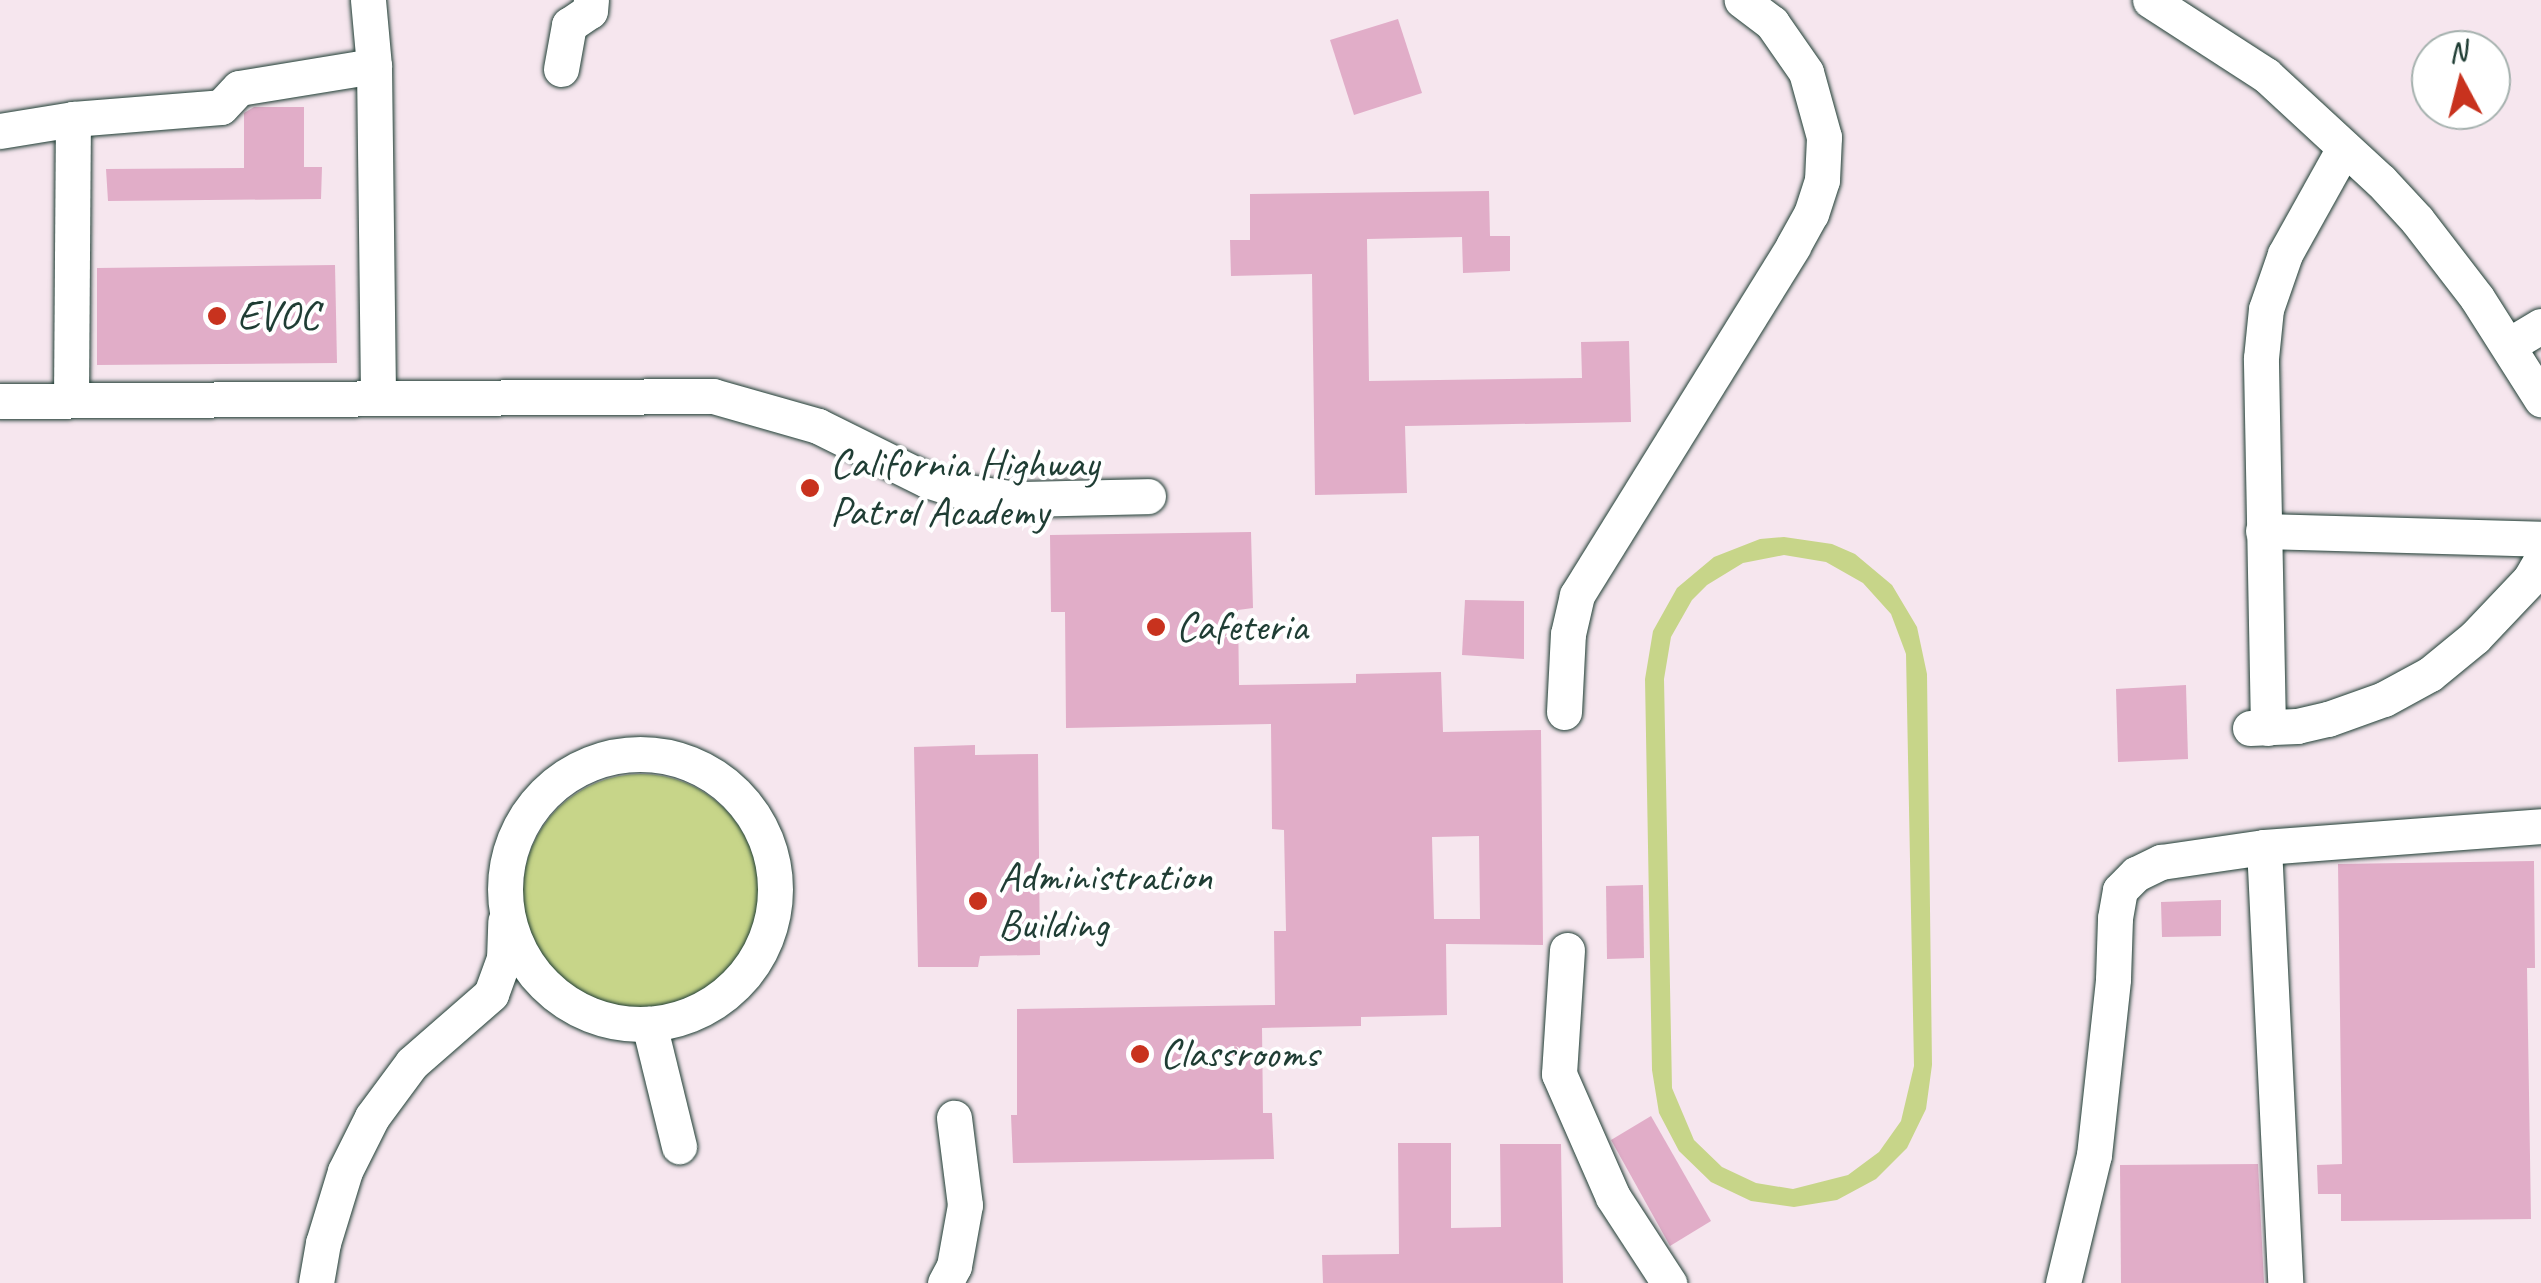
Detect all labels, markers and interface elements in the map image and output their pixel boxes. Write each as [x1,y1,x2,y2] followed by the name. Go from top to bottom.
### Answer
[2411,30,2511,130] north arrow
[2447,33,2468,70] text: N
[237,291,319,341] place label: EVOC
[206,305,228,327] marker: EVOC
[830,439,1098,538] place label: California Highway Patrol Academy
[799,477,821,499] marker: California Highway Patrol Academy
[1176,602,1307,652] place label: Cafeteria
[1145,616,1167,638] marker: Cafeteria
[998,852,1212,950] place label: Administration Building
[967,890,989,912] marker: Administration Building
[1160,1029,1319,1079] place label: Classrooms
[1129,1043,1151,1065] marker: Classrooms

